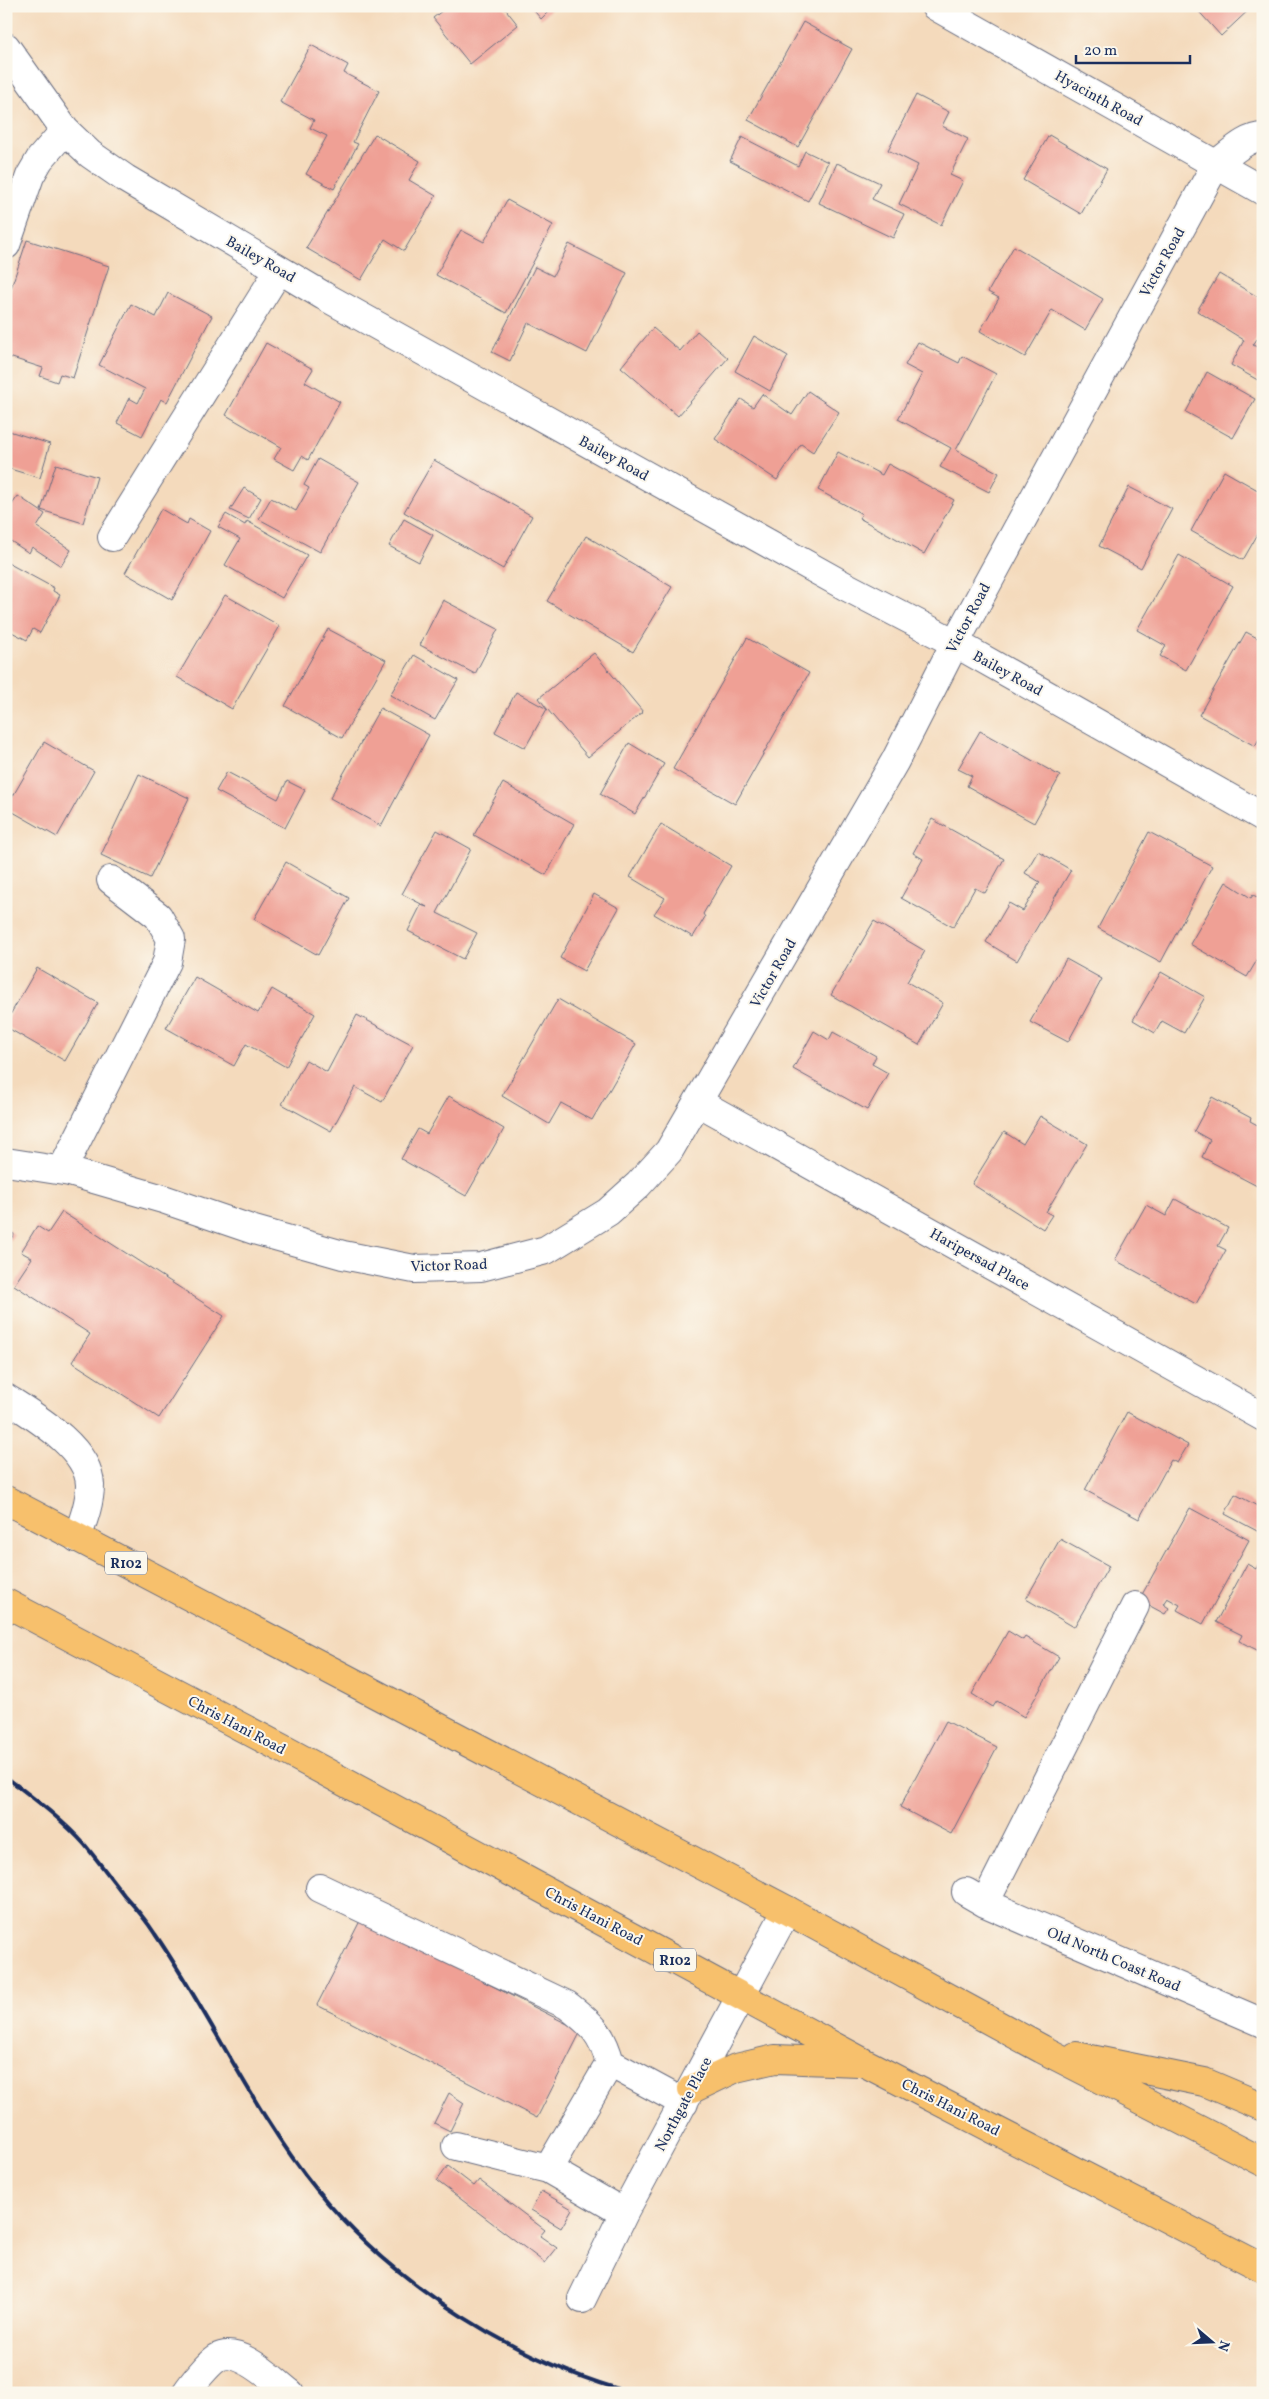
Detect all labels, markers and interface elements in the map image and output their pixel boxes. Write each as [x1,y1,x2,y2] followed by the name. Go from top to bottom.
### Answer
[1076,32,1190,64] scale bar
[1084,41,1117,62] text: 20 m
[1050,66,1146,132] street label: Hyacinth Road
[1135,224,1191,301] street label: Victor Road
[222,232,299,289] street label: Bailey Road
[574,431,652,487] street label: Bailey Road
[942,580,997,658] street label: Victor Road
[968,646,1046,702] street label: Bailey Road
[746,935,803,1012] street label: Victor Road
[925,1224,1033,1297] street label: Haripersad Place
[410,1255,488,1278] street label: Victor Road
[105,1552,147,1575] road number: R102
[184,1692,289,1761] street label: Chris Hani Road
[541,1883,646,1952] street label: Chris Hani Road
[1043,1923,1183,1998] street label: Old North Coast Road
[654,1948,696,1972] road number: R102
[651,2054,718,2156] street label: Northgate Place
[897,2074,1003,2142] street label: Chris Hani Road
[1186,2316,1236,2366] north arrow
[1212,2338,1234,2354] text: N

